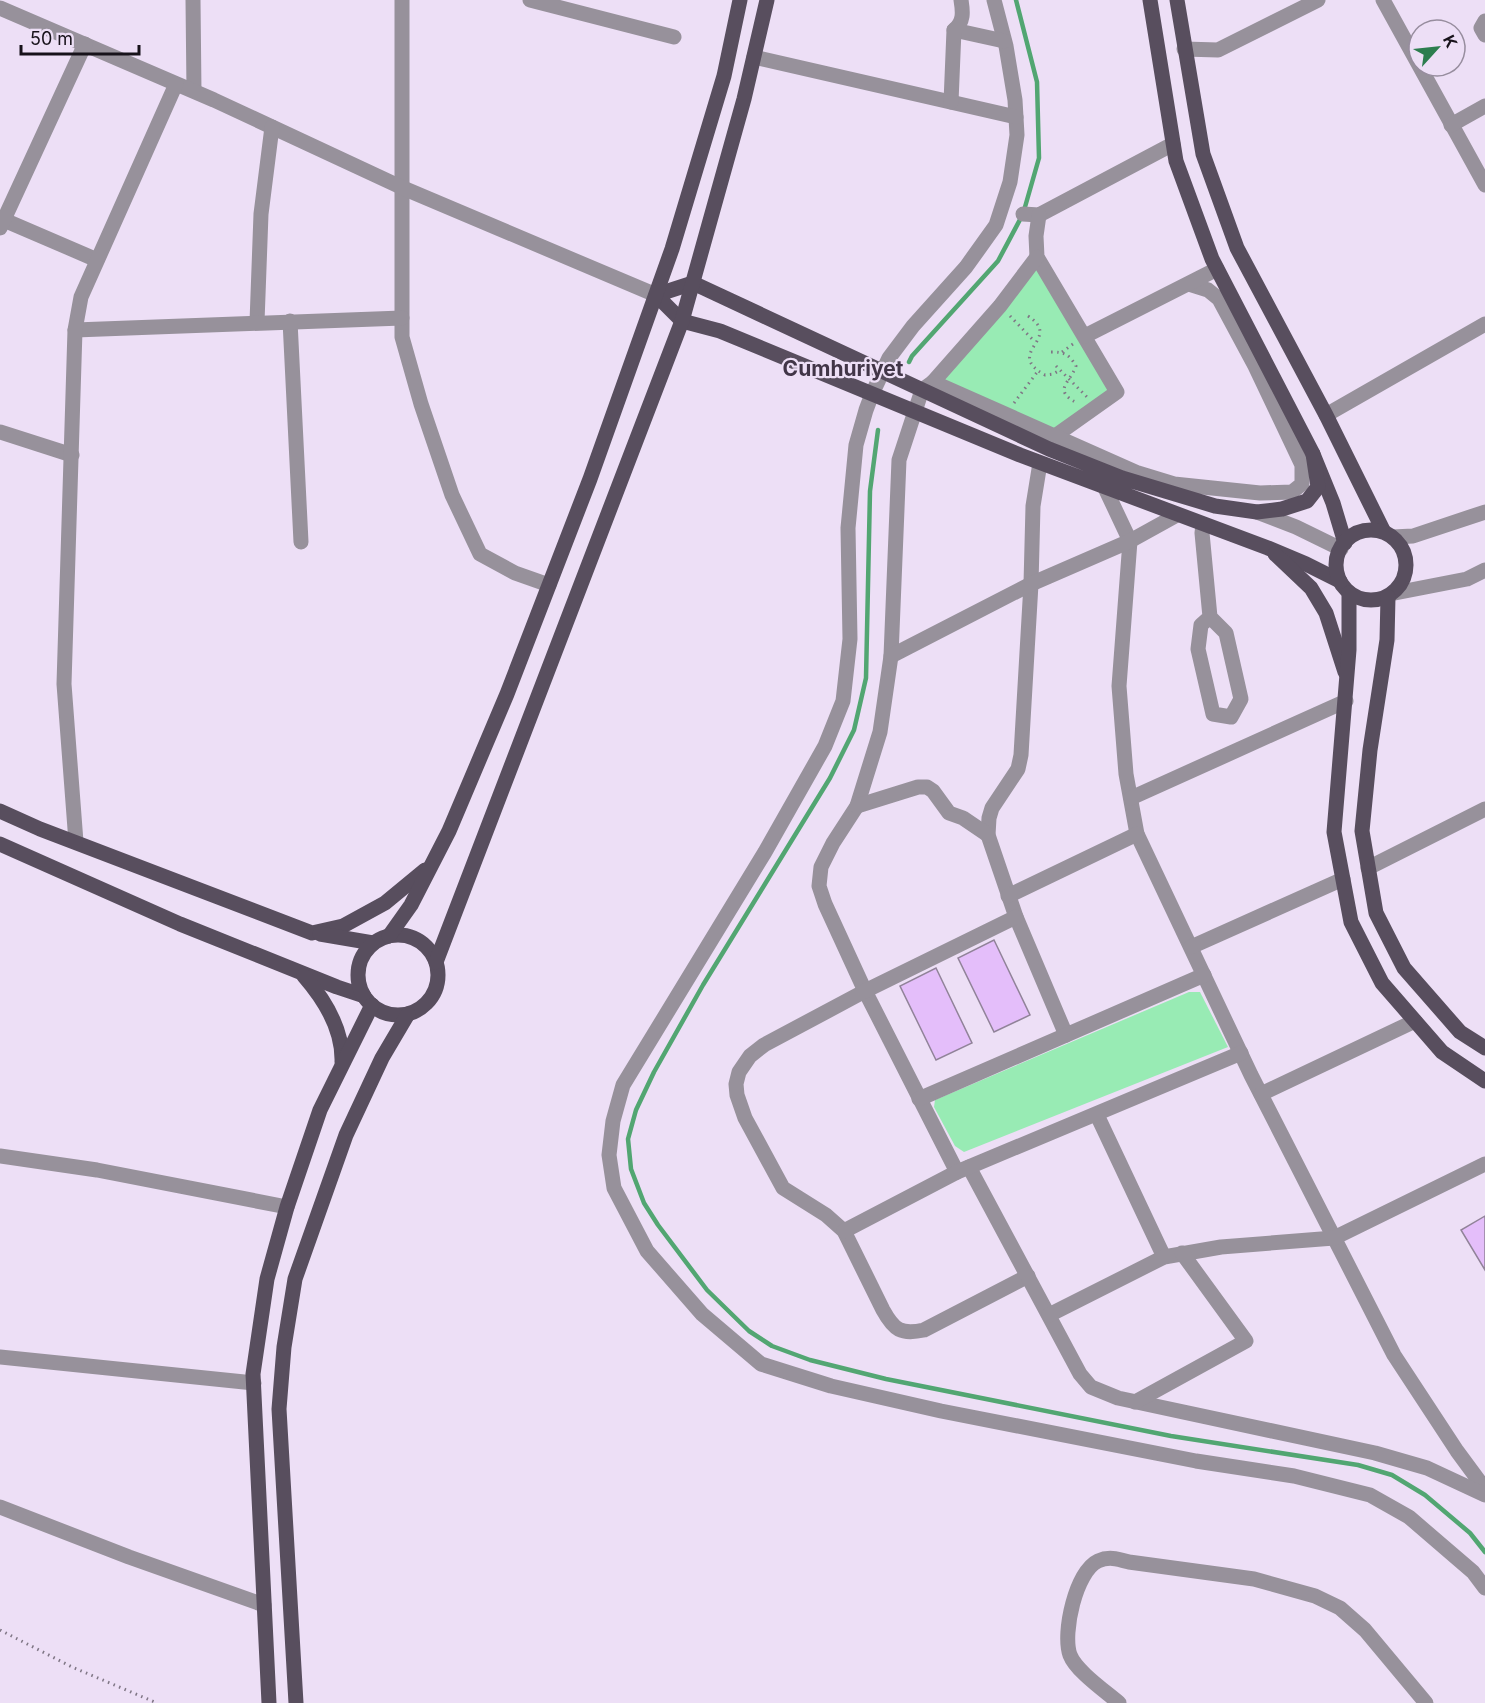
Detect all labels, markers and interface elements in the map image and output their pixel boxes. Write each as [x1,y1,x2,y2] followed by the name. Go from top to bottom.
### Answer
[21,18,140,56] scale bar
[1407,18,1467,78] north arrow
[30,28,73,49] text: 50 m
[1439,32,1462,51] text: K
[783,356,904,381] district label: Cumhuriyet

